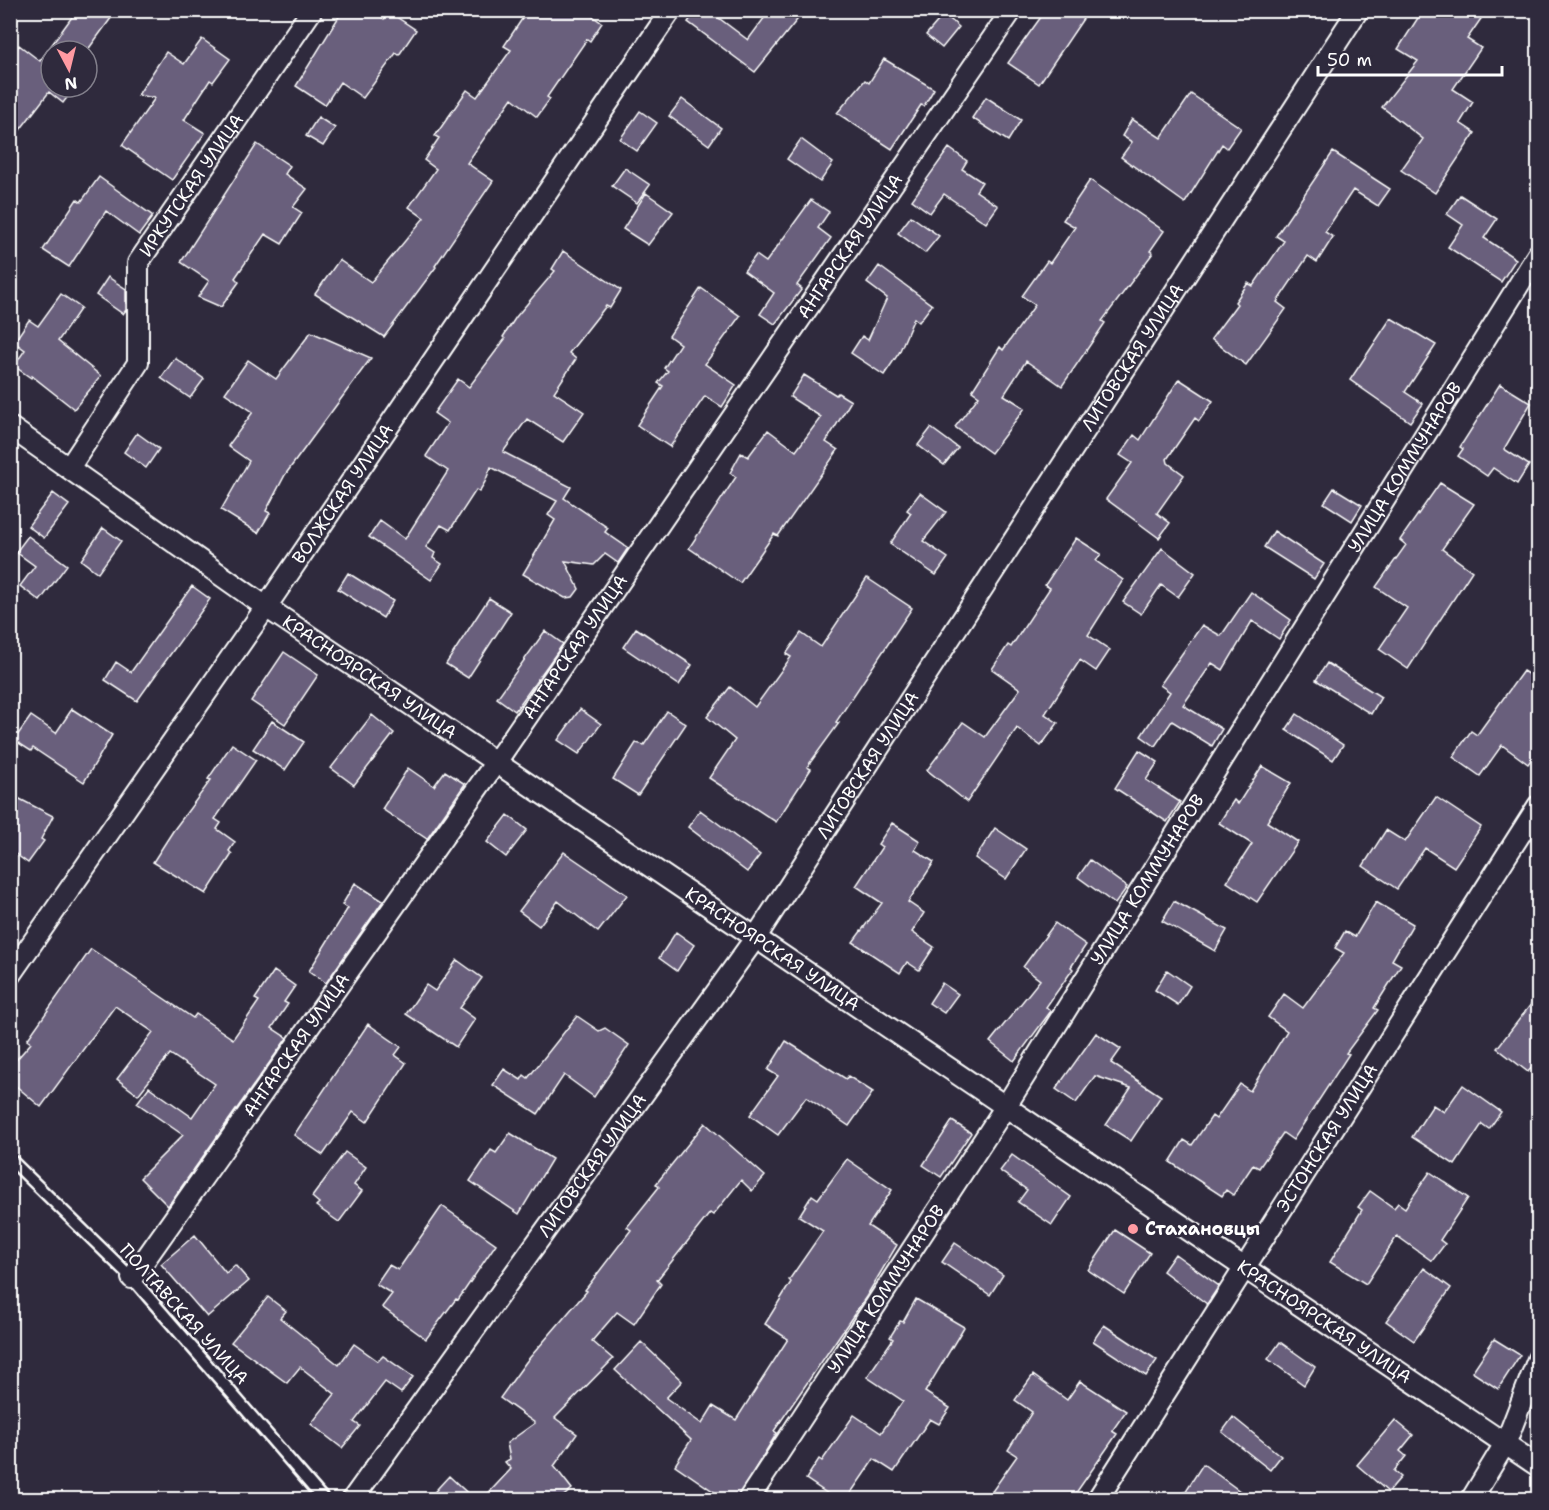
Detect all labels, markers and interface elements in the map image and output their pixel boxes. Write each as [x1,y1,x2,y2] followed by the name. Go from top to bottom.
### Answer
[39,39,99,99] north arrow
[1318,39,1502,77] scale bar
[1327,48,1372,72] text: 50 m
[63,72,78,95] text: N
[134,109,249,262] street label: ИРКУТСКАЯ УЛИЦА
[792,169,908,323] street label: АНГАРСКАЯ УЛИЦА
[1076,279,1189,436] street label: ЛИТОВСКАЯ УЛИЦА
[1342,377,1467,557] street label: УЛИЦА КОММУНАРОВ
[287,419,399,569] street label: ВОЛЖСКАЯ УЛИЦА
[517,570,633,724] street label: АНГАРСКАЯ УЛИЦА
[278,610,462,744] street label: КРАСНОЯРСКАЯ УЛИЦА
[811,687,924,843] street label: ЛИТОВСКАЯ УЛИЦА
[1085,789,1210,969] street label: УЛИЦА КОММУНАРОВ
[680,882,864,1016] street label: КРАСНОЯРСКАЯ УЛИЦА
[237,969,355,1122] street label: АНГАРСКАЯ УЛИЦА
[1271,1059,1383,1217] street label: ЭСТОНСКАЯ УЛИЦА
[532,1089,652,1242] street label: ЛИТОВСКАЯ УЛИЦА
[822,1200,950,1378] street label: УЛИЦА КОММУНАРОВ
[1145,1217,1260,1241] place label: Стахановцы
[1126,1222,1140,1236] marker: Стахановцы
[114,1238,254,1390] street label: ПОЛТАВСКАЯ УЛИЦА
[1232,1254,1416,1389] street label: КРАСНОЯРСКАЯ УЛИЦА

